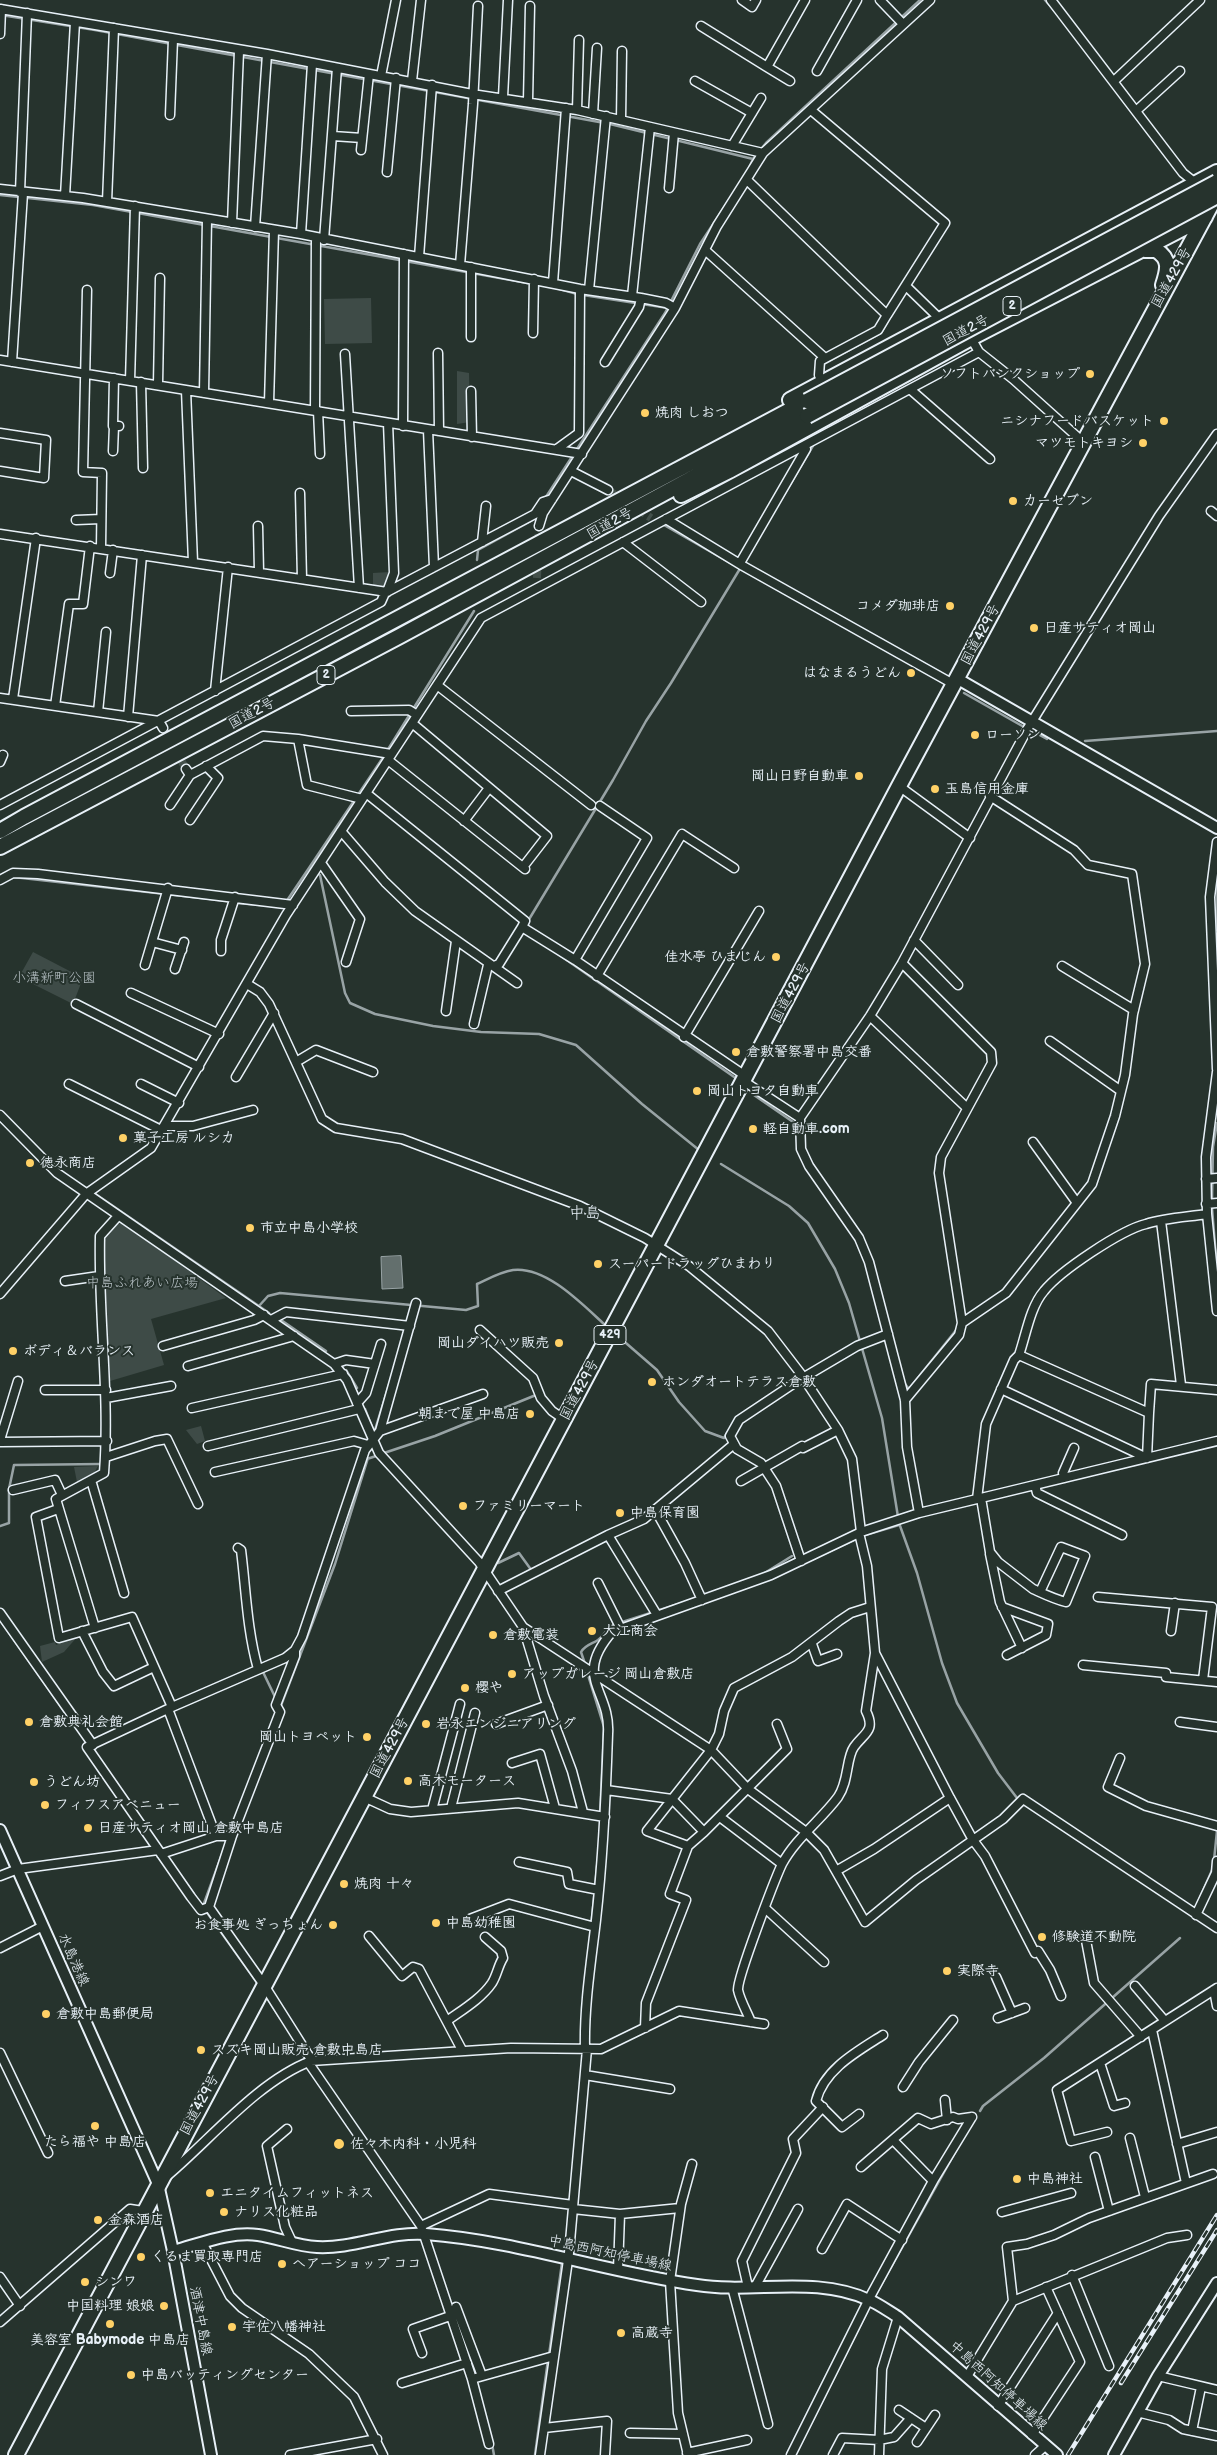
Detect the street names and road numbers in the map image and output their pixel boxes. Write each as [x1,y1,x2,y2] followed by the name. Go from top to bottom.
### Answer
[1148,245,1196,311] street label: 国道429号
[1003,296,1021,316] road number: 2
[940,312,992,350] street label: 国道2号
[584,504,636,544] street label: 国道2号
[958,602,1004,668] street label: 国道429号
[317,666,335,684] road number: 2
[226,695,278,733] street label: 国道2号
[768,960,814,1026] street label: 国道429号
[594,1326,626,1344] road number: 429
[557,1357,603,1423] street label: 国道429号
[367,1715,413,1781] street label: 国道429号
[54,1931,92,1989] street label: 水島港線
[177,2072,223,2138] street label: 国道429号
[547,2233,673,2275] street label: 中島西阿知停車場線
[185,2285,215,2357] street label: 酒津中島線
[946,2338,1050,2434] street label: 中島西阿知停車場線

